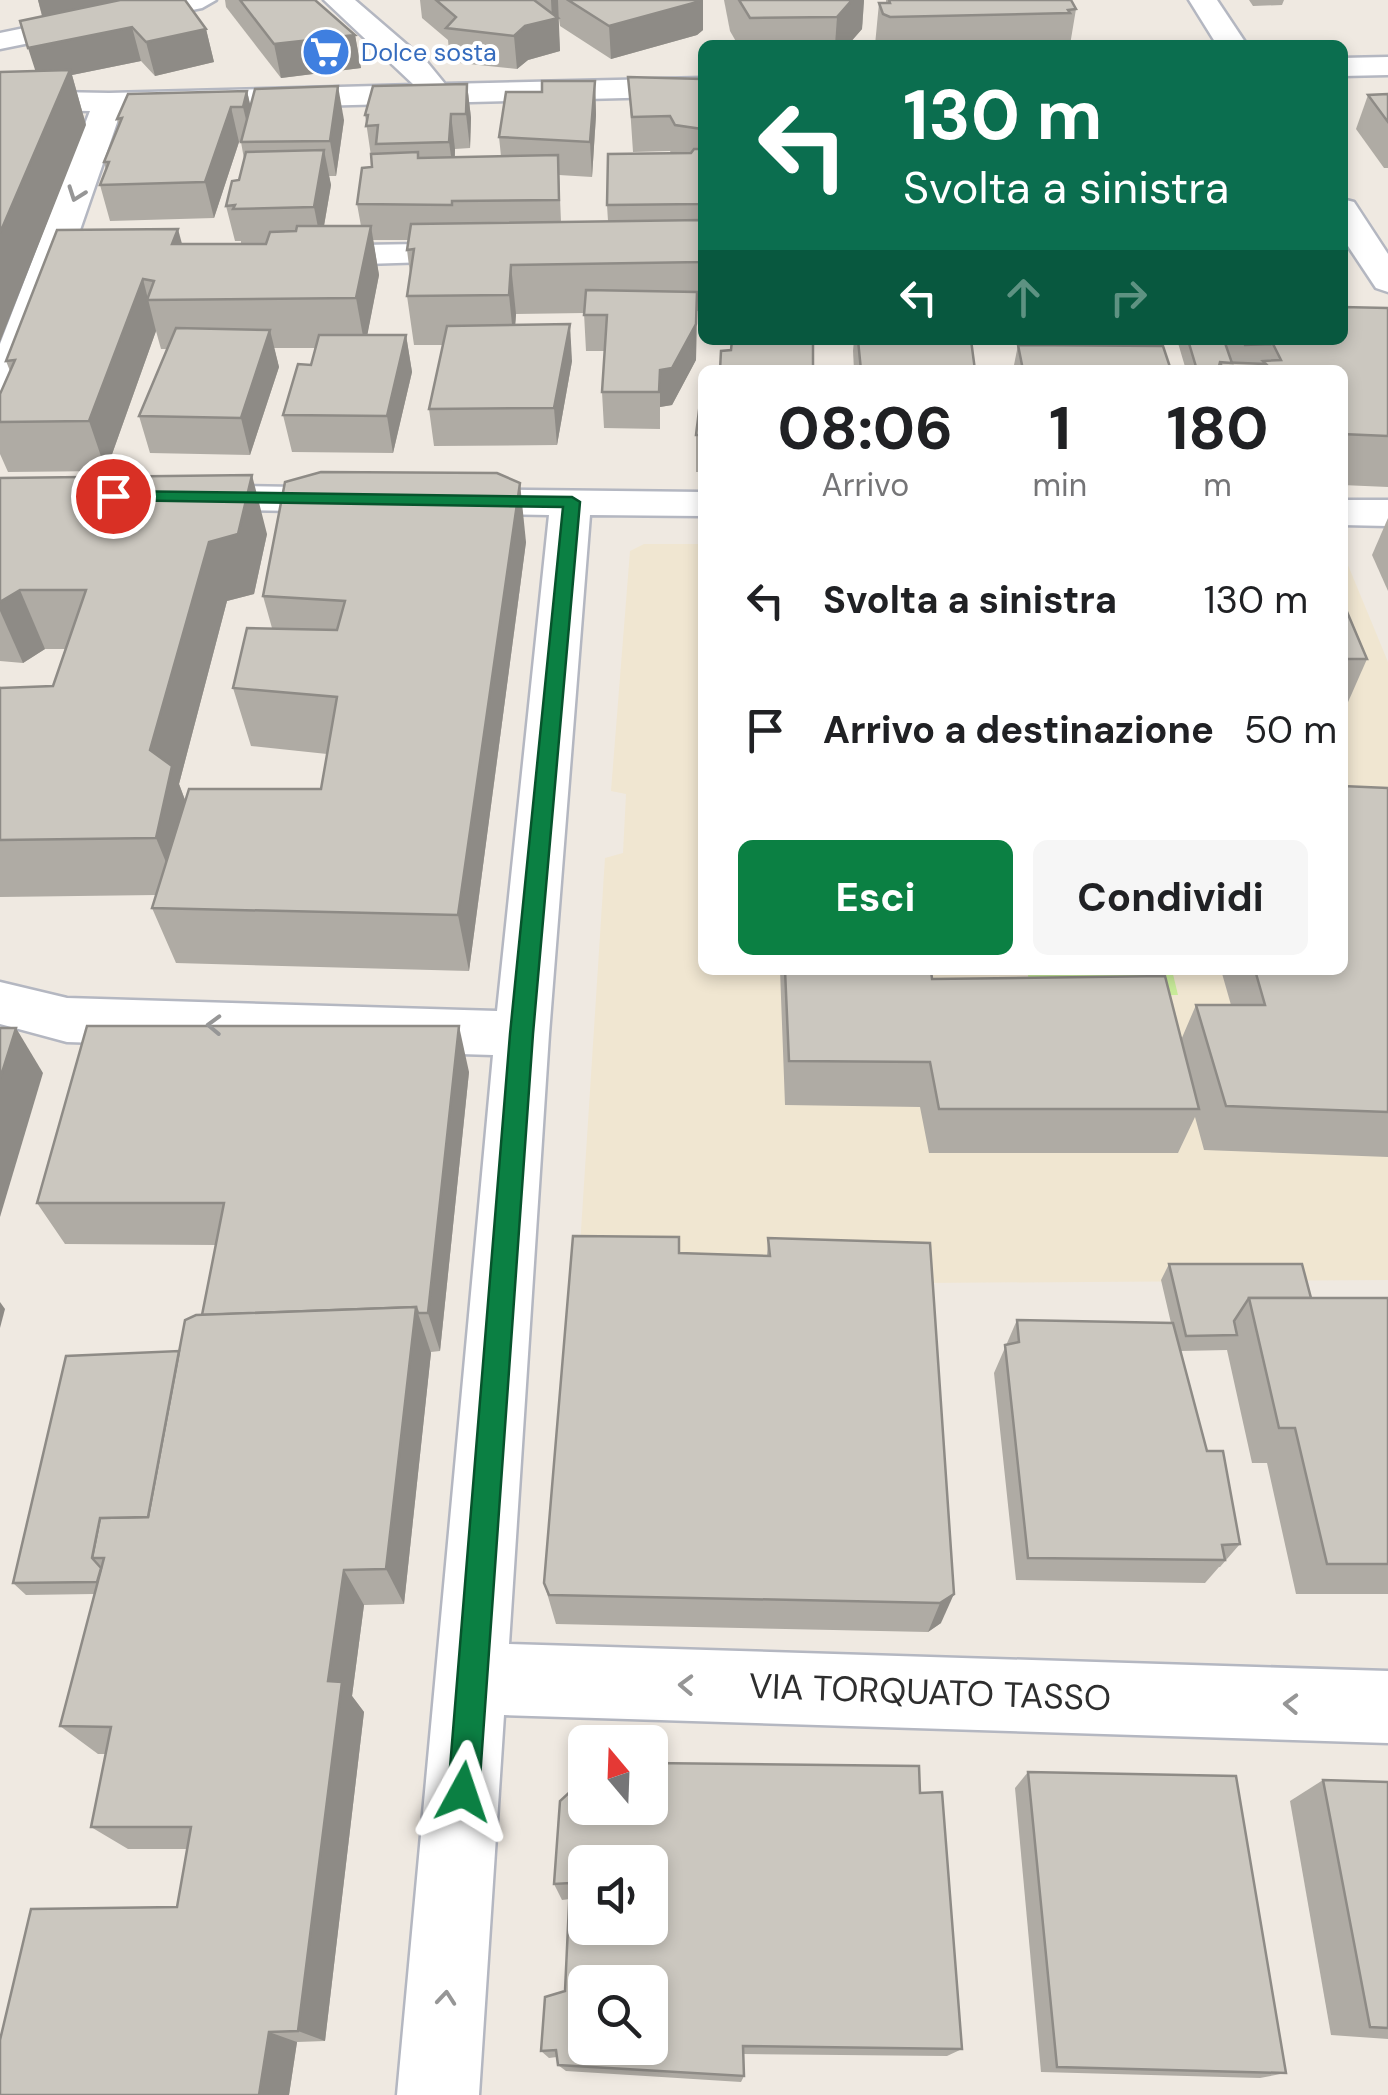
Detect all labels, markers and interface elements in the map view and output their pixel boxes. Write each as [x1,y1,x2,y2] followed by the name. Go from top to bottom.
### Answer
[300,26,352,78] supermarket icon: Dolce sosta
[361,36,497,69] place label: Dolce sosta
[903,70,1102,161] text: 130 m
[738,80,868,210] icon: left
[903,158,1229,217] text: Svolta a sinistra
[67,184,88,201] one-way arrow
[891,270,946,325] icon: left
[996,270,1051,325] icon: ahead
[1101,270,1156,325] icon: right
[777,389,953,468] text: 08:06
[1049,389,1071,468] text: 1
[1167,389,1269,468] text: 180
[71,454,156,539] pin
[821,464,909,506] text: Arrivo
[1033,464,1087,506] text: min
[1203,464,1232,506] text: m
[86,469,141,524] icon: arrive
[738,573,793,628] icon: left
[823,575,1117,625] text: Svolta a sinistra
[1204,575,1308,625] text: 130 m
[738,703,793,758] icon: arrive
[823,705,1214,755] text: Arrivo a destinazione
[1244,705,1337,755] text: 50 m
[738,840,1013,955] button: Esci
[1033,840,1308,955] button: Condividi
[206,1014,222,1035] one-way arrow
[748,1663,1112,1721] street label: VIA TORQUATO TASSO
[677,1674,693,1695] one-way arrow
[1282,1693,1298,1714] one-way arrow
[568,1725,668,1825] north arrow
[568,1725,668,2065] map controls
[411,1740,515,1844] position arrow
[568,1845,668,1945] button: sound
[568,1965,668,2065] button: search
[435,1989,457,2005] one-way arrow

